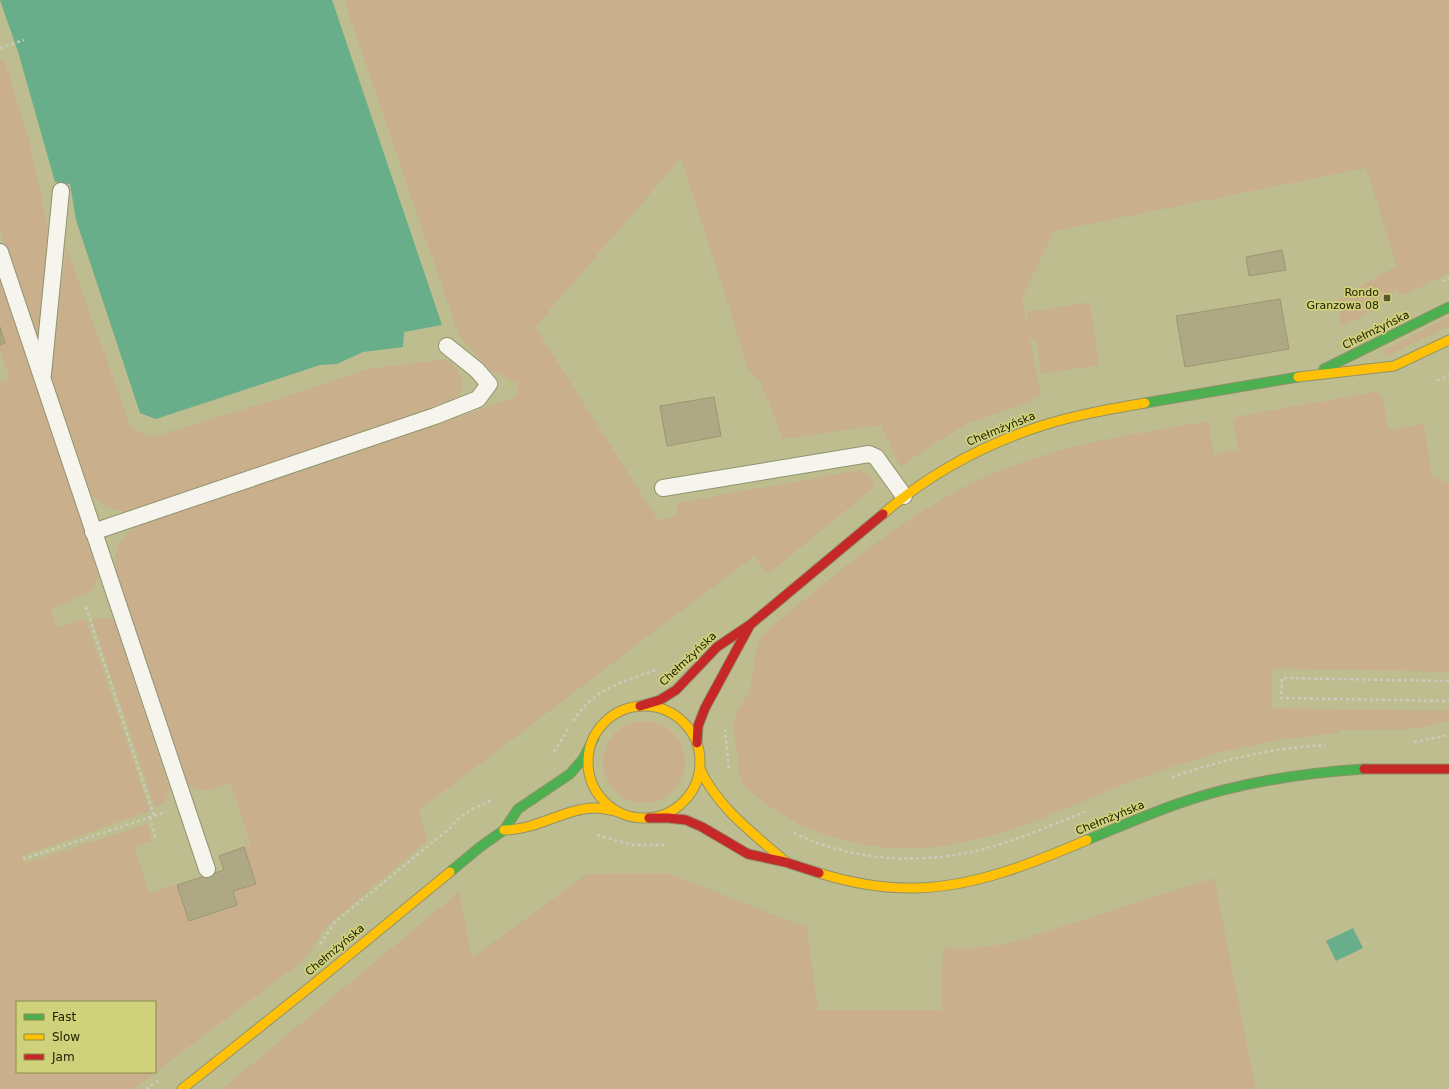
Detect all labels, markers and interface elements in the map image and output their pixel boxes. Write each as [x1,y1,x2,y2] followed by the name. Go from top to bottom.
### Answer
[1307,286,1379,312] place label: Rondo Granzowa 08
[1382,293,1392,303] marker: Rondo Granzowa 08
[1340,308,1412,352] street label: Chełmżyńska
[965,409,1037,449] street label: Chełmżyńska
[657,629,719,689] street label: Chełmżyńska
[1074,798,1146,838] street label: Chełmżyńska
[303,922,367,978] street label: Chełmżyńska
[16,1001,156,1073] legend
[52,1010,76,1024] text: Fast
[52,1030,80,1044] text: Slow
[51,1050,75,1064] text: Jam

